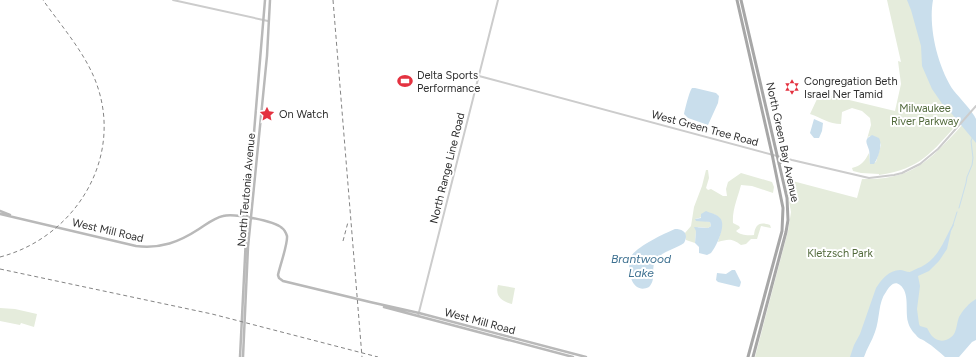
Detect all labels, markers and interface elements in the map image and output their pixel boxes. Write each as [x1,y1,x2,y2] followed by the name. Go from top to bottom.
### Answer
[417,69,480,95] place label: Delta Sports Performance
[396,72,414,90] sports icon: Delta Sports Performance
[804,75,898,101] place label: Congregation Beth Israel Ner Tamid
[783,78,801,96] synagogue icon: Congregation Beth Israel Ner Tamid
[763,81,802,203] street label: North Green Bay Avenue
[891,102,959,128] park label: Milwaukee River Parkway
[258,105,276,123] place icon: On Watch
[279,108,328,121] place label: On Watch
[650,108,760,149] street label: West Green Tree Road
[427,111,468,225] street label: North Range Line Road
[235,133,258,247] street label: North Teutonia Avenue
[71,216,145,245] street label: West Mill Road
[807,247,873,260] park label: Kletzsch Park
[611,252,672,280] water label: Brantwood Lake
[443,306,517,337] street label: West Mill Road

